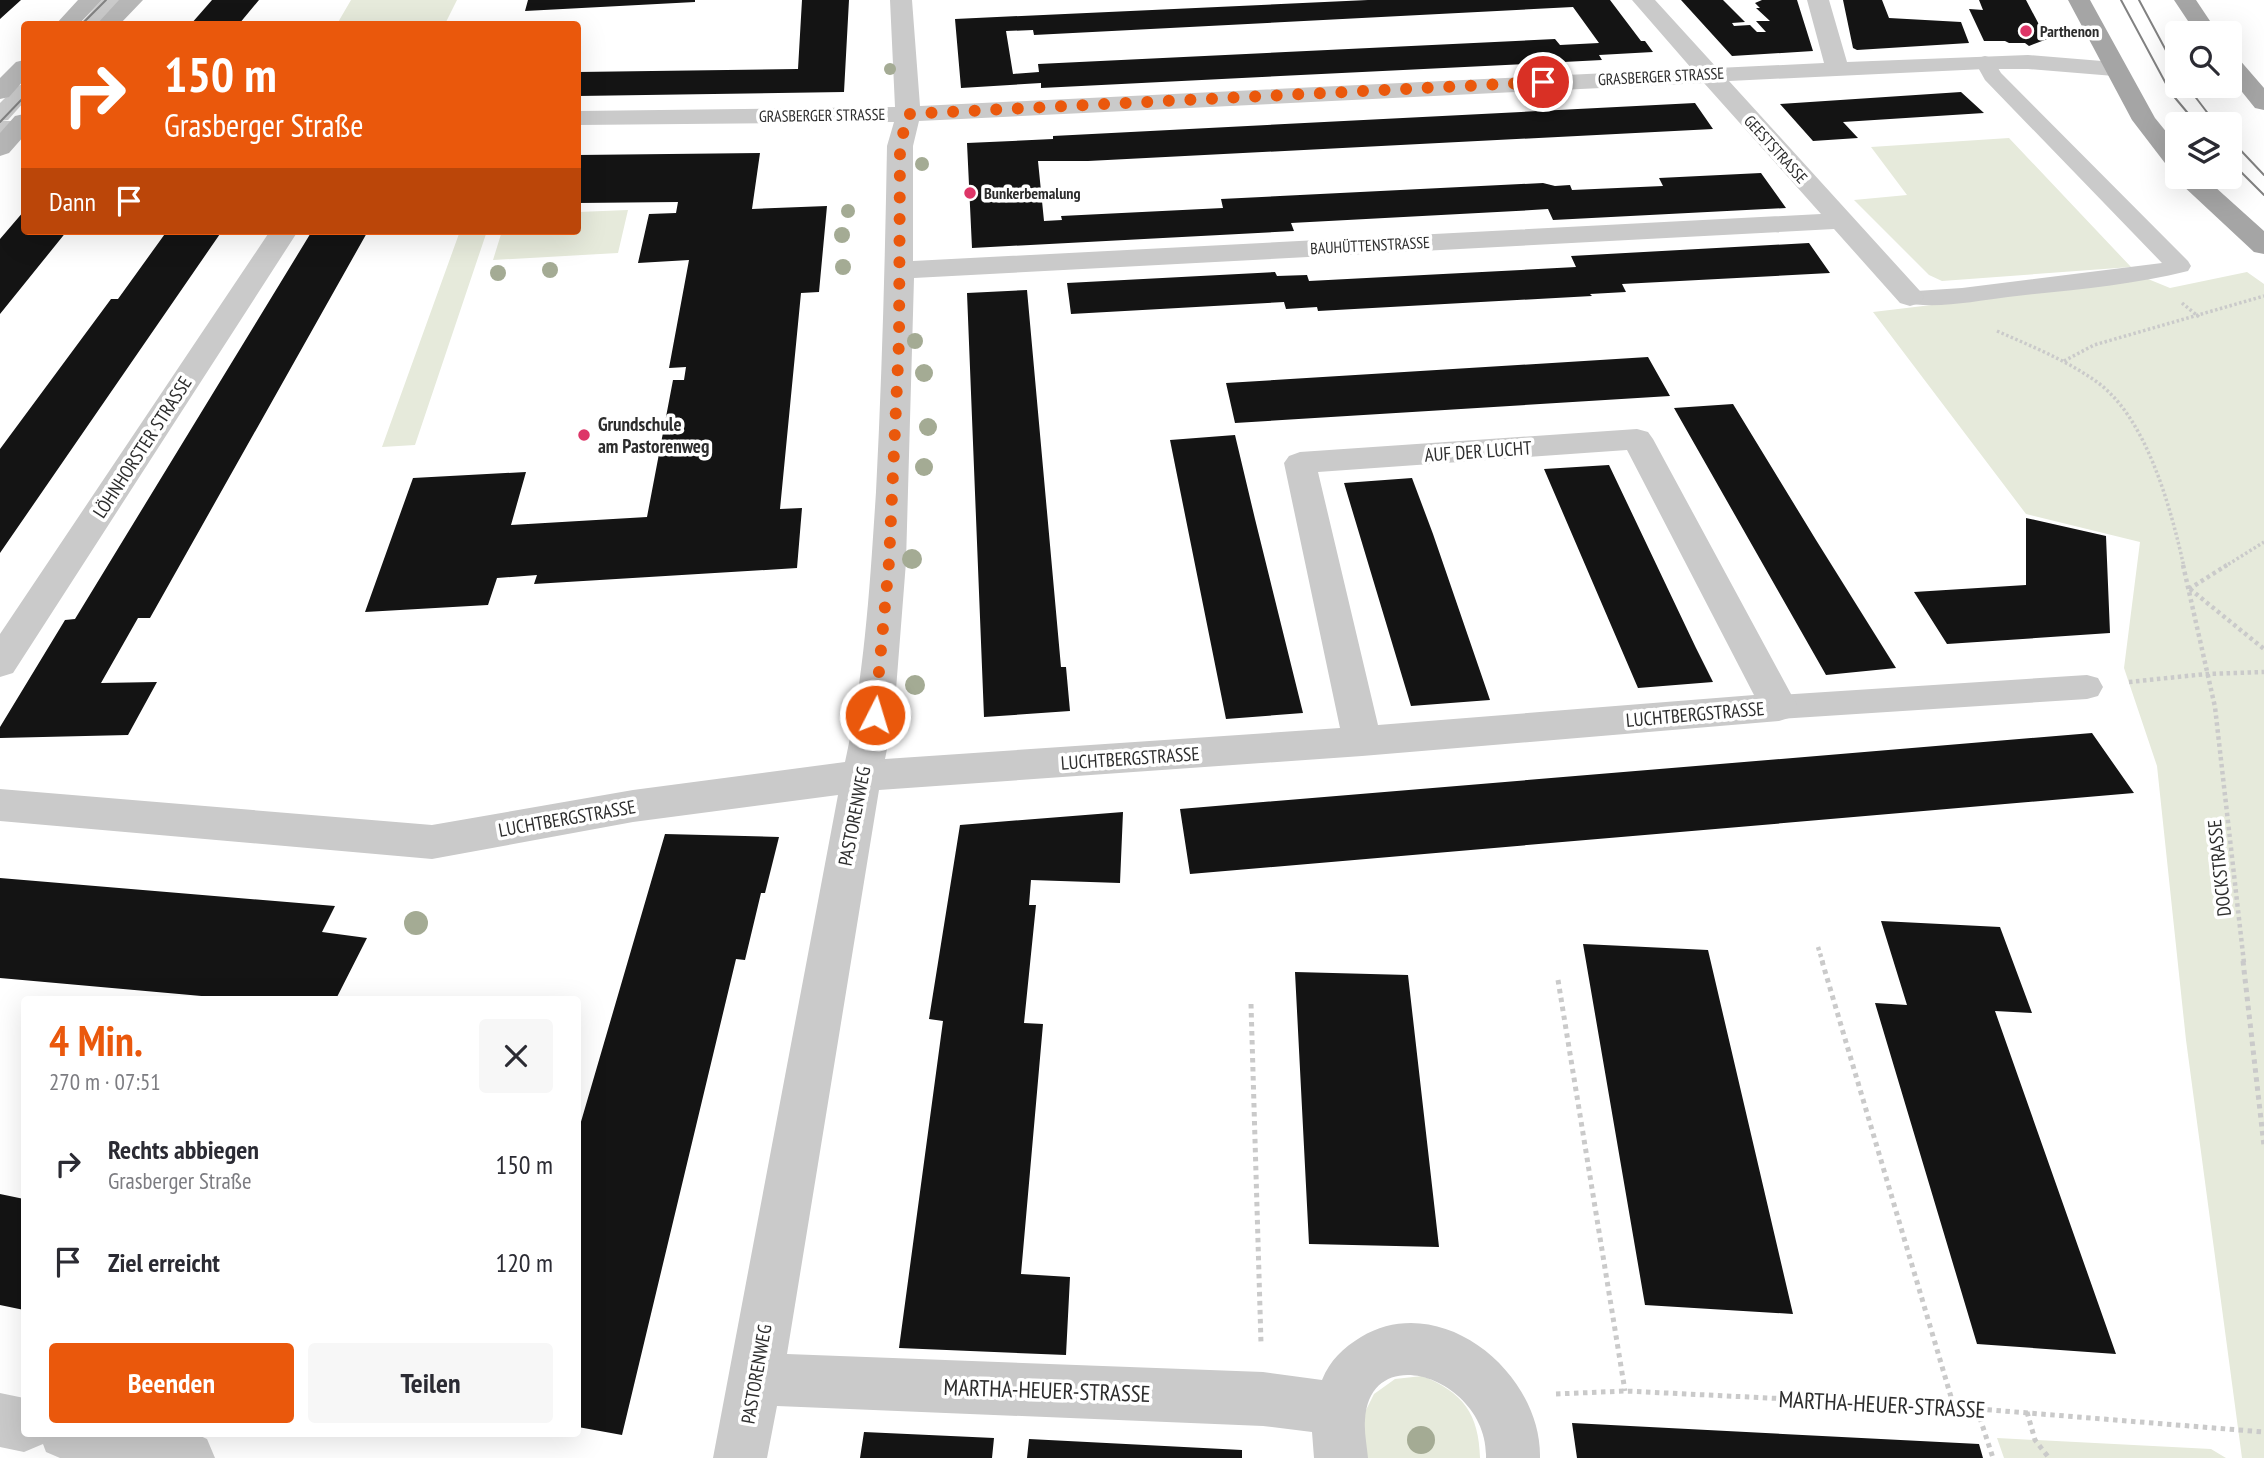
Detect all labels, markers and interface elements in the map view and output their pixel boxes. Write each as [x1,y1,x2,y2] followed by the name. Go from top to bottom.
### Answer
[2040,21,2099,41] place label: Parthenon
[2165,21,2242,189] map controls
[2165,21,2242,98] button: search
[2018,23,2034,39] marker: Parthenon
[164,42,277,106] text: 150 m
[49,49,140,140] icon: right
[1513,52,1573,112] pin
[1524,63,1562,101] icon: arrive
[1597,63,1725,89] street label: GRASBERGER STRASSE
[164,104,364,146] text: Grasberger Straße
[759,104,886,126] street label: GRASBERGER STRASSE
[1740,111,1812,187] street label: GEESTSTRASSE
[2165,112,2242,189] button: layers
[110,182,148,220] icon: arrive
[984,183,1081,203] place label: Bunkerbemalung
[49,185,96,218] text: Dann
[962,185,978,201] marker: Bunkerbemalung
[1310,232,1431,258] street label: BAUHÜTTENSTRASSE
[87,372,197,522] street label: LÖHNHORSTER STRASSE
[598,412,709,458] place label: Grundschule am Pastorenweg
[576,427,592,443] marker: Grundschule am Pastorenweg
[1424,435,1533,467] street label: AUF DER LUCHT
[838,678,912,752] position arrow
[1625,696,1765,732] street label: LUCHTBERGSTRASSE
[1060,741,1200,775] street label: LUCHTBERGSTRASSE
[833,764,875,868] street label: PASTORENWEG
[497,794,637,842] street label: LUCHTBERGSTRASSE
[2202,818,2236,918] street label: DOCKSTRASSE
[49,1013,143,1068] text: 4 Min.
[479,1019,553,1093] button: close
[49,1067,161,1096] text: 270 m · 07:51
[108,1133,259,1166] text: Rechts abbiegen
[49,1145,87,1183] icon: right
[495,1148,553,1181] text: 150 m
[108,1166,251,1195] text: Grasberger Straße
[49,1243,87,1281] icon: arrive
[108,1246,220,1279] text: Ziel erreicht
[495,1246,553,1279] text: 120 m
[735,1322,777,1426] street label: PASTORENWEG
[49,1343,294,1423] button: Beenden
[308,1343,553,1423] button: Teilen
[943,1372,1151,1408] street label: MARTHA-HEUER-STRASSE
[1778,1384,1986,1424] street label: MARTHA-HEUER-STRASSE

